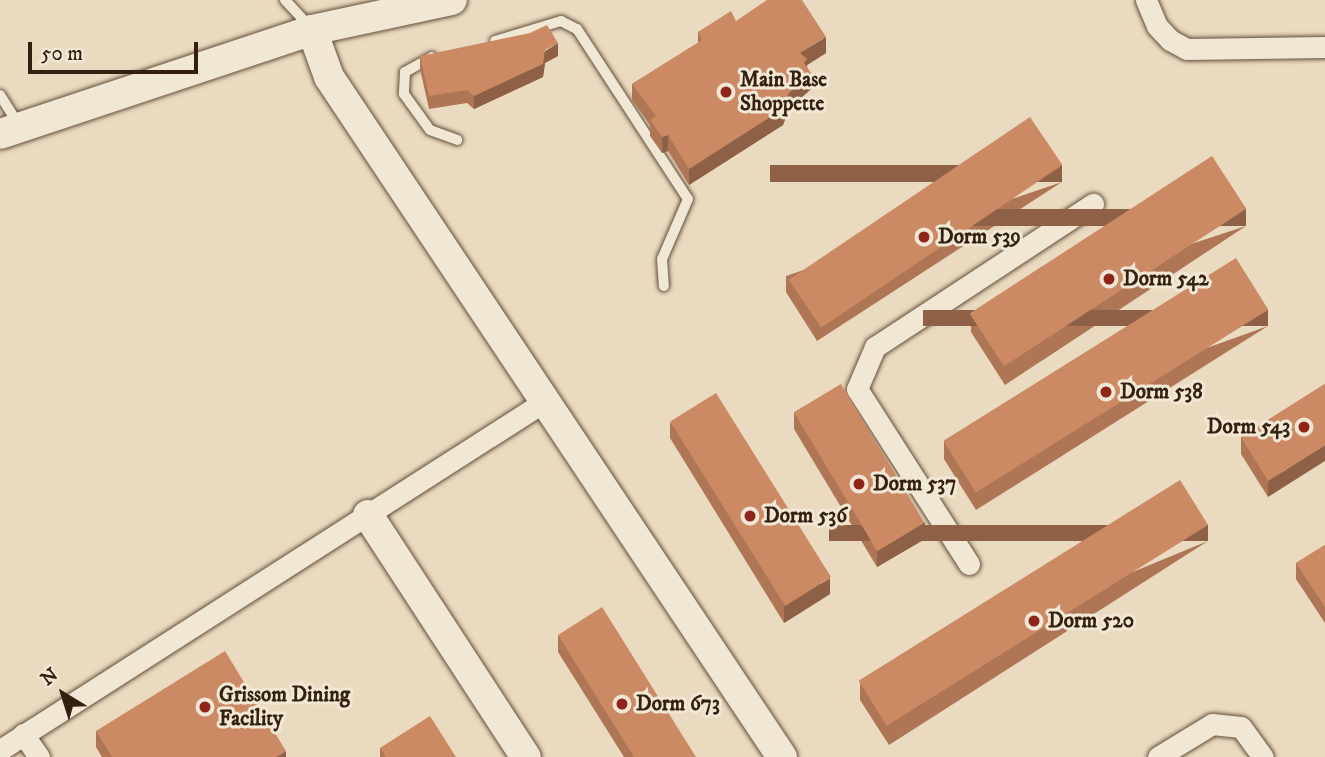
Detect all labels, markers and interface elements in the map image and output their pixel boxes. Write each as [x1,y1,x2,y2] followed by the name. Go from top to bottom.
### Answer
[32,28,201,72] scale bar
[41,41,83,67] text: 50 m
[740,67,827,117] place label: Main Base Shoppette
[718,84,734,100] marker: Main Base Shoppette
[938,224,1021,250] place label: Dorm 539
[916,229,932,245] marker: Dorm 539
[1123,266,1209,292] place label: Dorm 542
[1101,271,1117,287] marker: Dorm 542
[1120,379,1203,405] place label: Dorm 538
[1098,384,1114,400] marker: Dorm 538
[1207,414,1290,440] place label: Dorm 543
[1296,419,1312,435] marker: Dorm 543
[873,471,956,497] place label: Dorm 537
[851,476,867,492] marker: Dorm 537
[764,503,847,529] place label: Dorm 536
[742,508,758,524] marker: Dorm 536
[1048,608,1134,634] place label: Dorm 520
[1026,613,1042,629] marker: Dorm 520
[28,659,98,729] north arrow
[37,663,63,691] text: N
[219,682,350,732] place label: Grissom Dining Facility
[636,691,720,717] place label: Dorm 673
[614,696,630,712] marker: Dorm 673
[197,699,213,715] marker: Grissom Dining Facility

